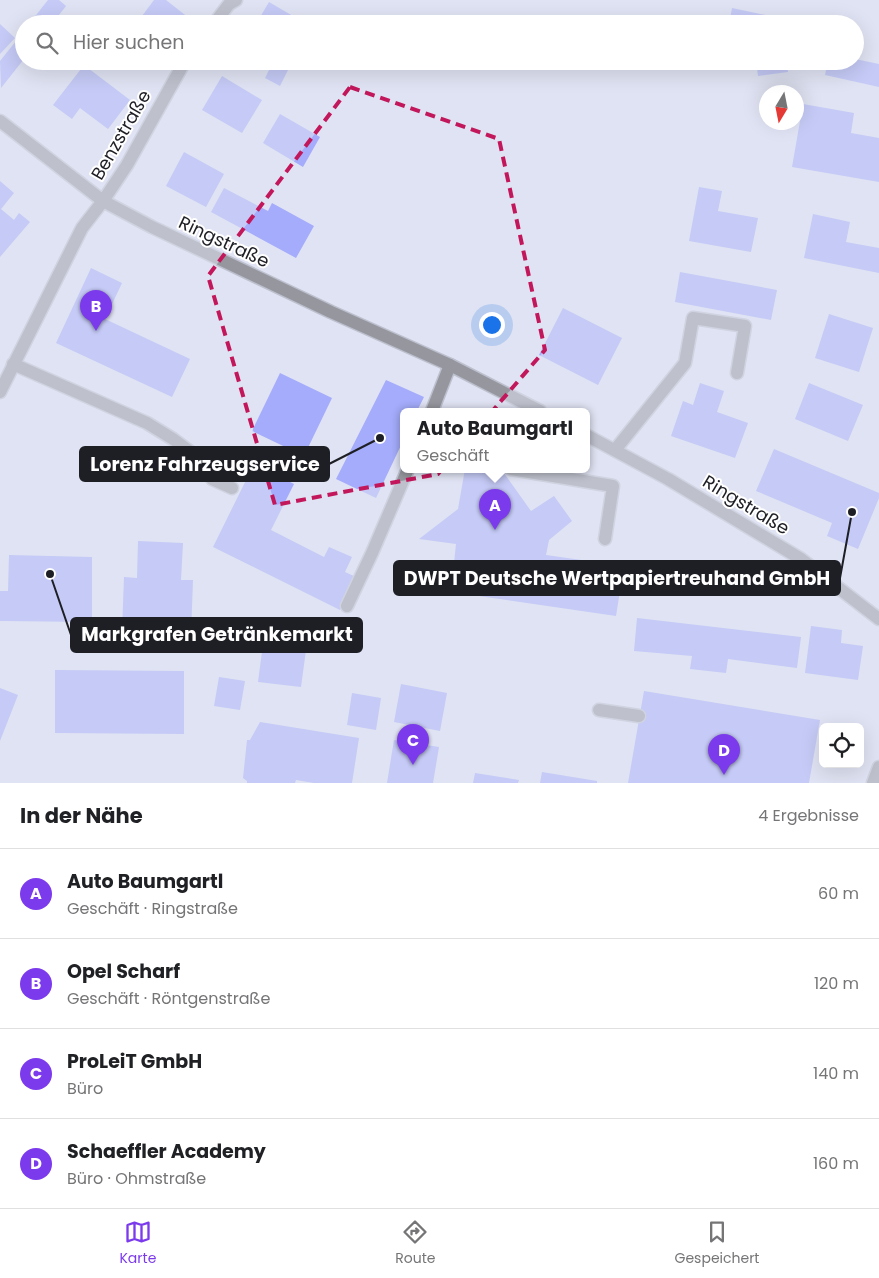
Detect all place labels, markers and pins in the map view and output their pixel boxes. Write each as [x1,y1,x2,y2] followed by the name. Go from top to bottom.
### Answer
[80,290,112,331] pin: B
[80,447,329,481] callout: Lorenz Fahrzeugservice
[479,489,511,530] pin: A
[394,561,840,595] callout: DWPT Deutsche Wertpapiertreuhand GmbH
[71,618,362,652] callout: Markgrafen Getränkemarkt
[397,724,429,765] pin: C
[708,734,740,775] pin: D

